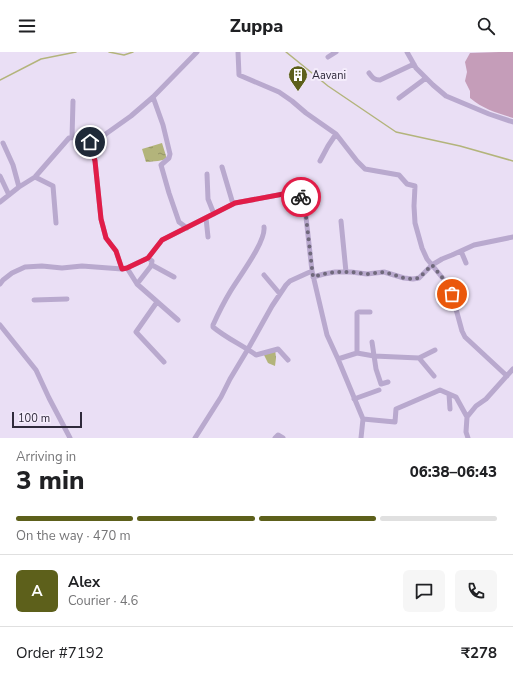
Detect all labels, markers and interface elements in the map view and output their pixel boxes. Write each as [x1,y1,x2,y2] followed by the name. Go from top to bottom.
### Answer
[230,14,283,38] text: Zuppa
[16,15,38,37] icon: menu
[475,15,497,37] icon: search
[287,64,309,92] building icon: Aavani
[312,68,346,83] place label: Aavani
[73,125,107,159] pin
[79,131,101,153] icon: home
[281,177,321,217] courier
[290,186,312,208] icon: bike
[435,277,469,311] pin
[441,283,463,305] icon: bag
[12,410,82,429] scale bar
[18,411,50,426] text: 100 m
[16,448,76,466] text: Arriving in
[410,462,497,482] text: 06:38–06:43
[16,463,84,498] text: 3 min
[16,527,131,545] text: On the way · 470 m
[403,570,445,612] button: chat
[455,570,497,612] button: phone
[68,572,100,592] text: Alex
[31,581,43,601] text: A
[68,592,138,610] text: Courier · 4.6
[16,643,104,663] text: Order #7192
[461,643,497,663] text: ₹278

